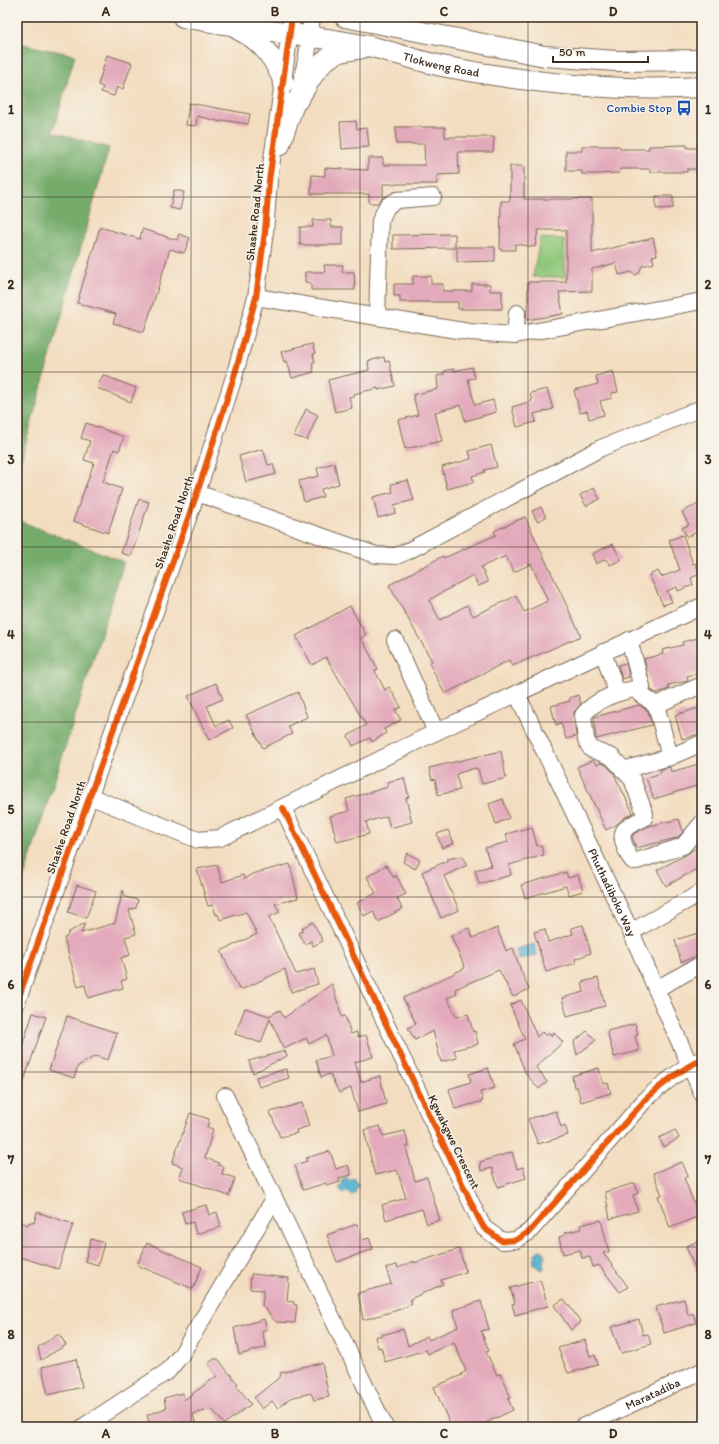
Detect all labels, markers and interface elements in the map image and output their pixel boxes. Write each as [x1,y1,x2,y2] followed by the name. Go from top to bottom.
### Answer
[101,4,111,19] text: A
[271,4,280,19] text: B
[440,4,449,19] text: C
[609,4,618,19] text: D
[553,38,648,64] scale bar
[559,45,585,59] text: 50 m
[401,49,481,80] street label: Tlokweng Road
[675,99,693,117] bus stop icon: Combie Stop
[607,101,672,115] place label: Combie Stop
[8,102,14,117] text: 1
[705,102,711,117] text: 1
[243,162,267,262] street label: Shashe Road North
[8,277,15,292] text: 2
[705,277,712,292] text: 2
[7,452,15,467] text: 3
[704,452,712,467] text: 3
[151,473,197,571] street label: Shashe Road North
[7,627,15,642] text: 4
[704,627,712,642] text: 4
[43,778,89,876] street label: Shashe Road North
[8,802,15,817] text: 5
[705,802,712,817] text: 5
[585,846,639,939] street label: Phuthadiboko Way
[8,977,15,992] text: 6
[705,977,712,992] text: 6
[425,1093,483,1192] street label: Kgwakgwe Crescent
[7,1152,15,1167] text: 7
[704,1152,712,1167] text: 7
[7,1327,15,1342] text: 8
[704,1327,712,1342] text: 8
[623,1375,682,1413] street label: Maratadiba
[101,1426,111,1441] text: A
[271,1426,280,1441] text: B
[440,1426,449,1441] text: C
[609,1426,618,1441] text: D

